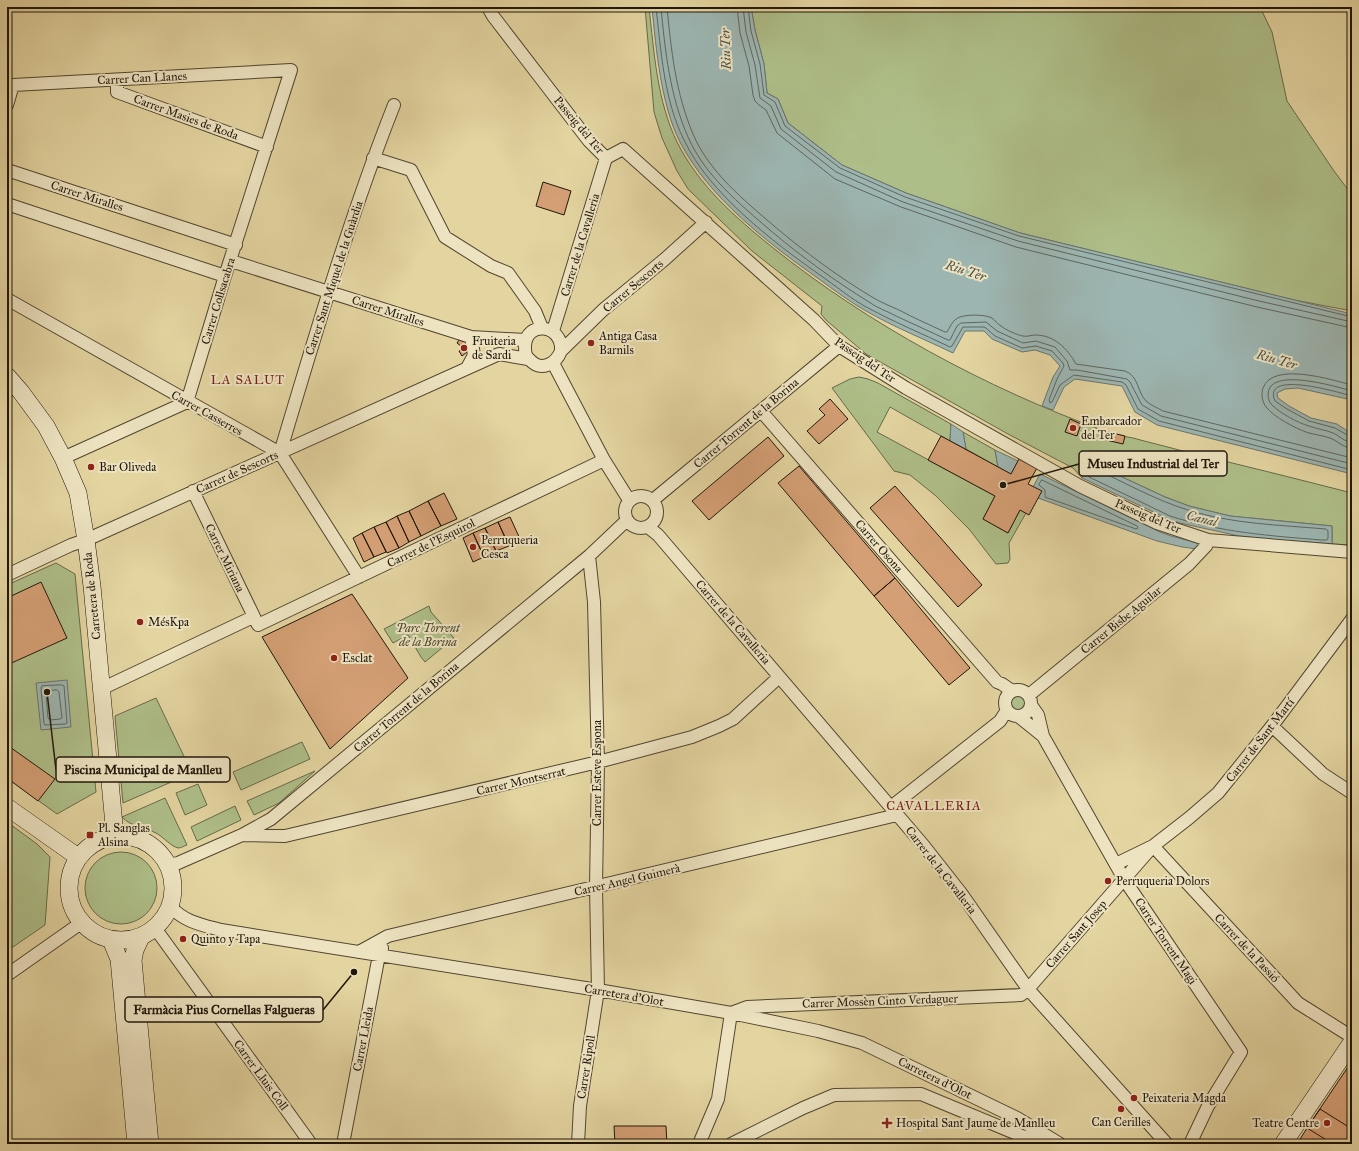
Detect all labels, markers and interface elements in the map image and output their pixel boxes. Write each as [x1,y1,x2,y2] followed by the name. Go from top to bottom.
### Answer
[717,27,735,71] water label: Riu Ter
[97,69,187,87] street label: Carrer Can Llanes
[132,92,241,143] street label: Carrer Masies de Roda
[550,93,607,158] street label: Passeig del Ter
[49,178,125,214] street label: Carrer Miralles
[558,191,603,298] street label: Carrer de la Cavalleria
[302,198,367,357] street label: Carrer Sant Miquel de la Guàrdia
[198,255,238,346] street label: Carrer Collsacabra
[600,257,666,315] street label: Carrer Sescorts
[943,257,988,285] water label: Riu Ter
[350,293,426,329] street label: Carrer Miralles
[598,329,658,357] place label: Antiga Casa Barnils
[472,334,517,362] place label: Fruiteria de Sardi
[831,334,899,387] street label: Passeig del Ter
[586,338,596,348] marker: Antiga Casa Barnils
[459,343,469,353] marker: Fruiteria de Sardi
[1254,346,1299,373] water label: Riu Ter
[211,372,285,388] district label: LA SALUT
[691,374,802,471] street label: Carrer Torrent de la Borina
[169,388,245,438] street label: Carrer Casserres
[1081,414,1142,442] place label: Embarcador del Ter
[1068,423,1078,433] marker: Embarcador del Ter
[194,448,280,496] street label: Carrer de Sescorts
[1079,451,1227,476] callout: Museu Industrial del Ter
[1087,456,1220,472] text: Museu Industrial del Ter
[99,460,157,474] place label: Bar Oliveda
[86,462,96,472] marker: Bar Oliveda
[1112,496,1184,537] street label: Passeig del Ter
[1185,507,1220,531] water label: Canal
[385,515,478,571] street label: Carrer de l'Esquirol
[852,517,906,576] street label: Carrer Osona
[202,522,248,595] street label: Carrer Miriana
[481,533,539,561] place label: Perruqueria Cesca
[468,542,478,552] marker: Perruqueria Cesca
[80,551,104,640] street label: Carretera de Roda
[693,577,774,668] street label: Carrer de la Cavalleria
[1078,583,1165,658] street label: Carrer Bisbe Aguilar
[148,615,190,629] place label: MésKpa
[135,617,145,627] marker: MésKpa
[396,621,461,649] park label: Parc Torrent de la Borina
[342,651,373,665] place label: Esclat
[329,653,339,663] marker: Esclat
[351,658,462,755] street label: Carrer Torrent de la Borina
[1223,695,1298,785] street label: Carrer de Sant Martí
[590,719,604,826] street label: Carrer Esteve Espona
[56,757,230,782] callout: Piscina Municipal de Manlleu
[64,762,222,778] text: Piscina Municipal de Manlleu
[475,764,568,798] street label: Carrer Montserrat
[886,798,982,814] district label: CAVALLERIA
[97,821,150,849] place label: Pl. Sanglas Alsina
[903,824,980,917] street label: Carrer de la Cavalleria
[85,830,95,840] marker: Pl. Sanglas Alsina
[573,861,682,900] street label: Carrer Angel Guimerà
[1116,874,1209,889] place label: Perruqueria Dolors
[1103,876,1113,886] marker: Perruqueria Dolors
[1131,895,1200,988] street label: Carrer Torrent Magi
[1043,897,1110,972] street label: Carrer Sant Josep
[1212,911,1282,985] street label: Carrer de la Passió
[191,932,261,946] place label: Quinto y Tapa
[178,934,188,944] marker: Quinto y Tapa
[583,981,665,1009] street label: Carretera d'Olot
[802,991,959,1012] street label: Carrer Mossèn Cinto Verdaguer
[125,997,323,1022] callout: Farmàcia Pius Cornellas Falgueras
[133,1002,315,1018] text: Farmàcia Pius Cornellas Falgueras
[350,1004,376,1073] street label: Carrer Lleida
[574,1033,598,1100] street label: Carrer Ripoll
[231,1037,292,1114] street label: Carrer Lluis Coll
[896,1054,975,1102] street label: Carretera d'Olot
[1142,1091,1227,1106] place label: Peixateria Magda
[1129,1093,1139,1103] marker: Peixateria Magda
[1116,1104,1126,1114] marker: Can Cerilles
[1091,1115,1151,1129] place label: Can Cerilles
[896,1116,1056,1131] place label: Hospital Sant Jaume de Manlleu
[1252,1116,1319,1130] place label: Teatre Centre
[881,1117,893,1129] marker: Hospital Sant Jaume de Manlleu
[1322,1118,1332,1128] marker: Teatre Centre

